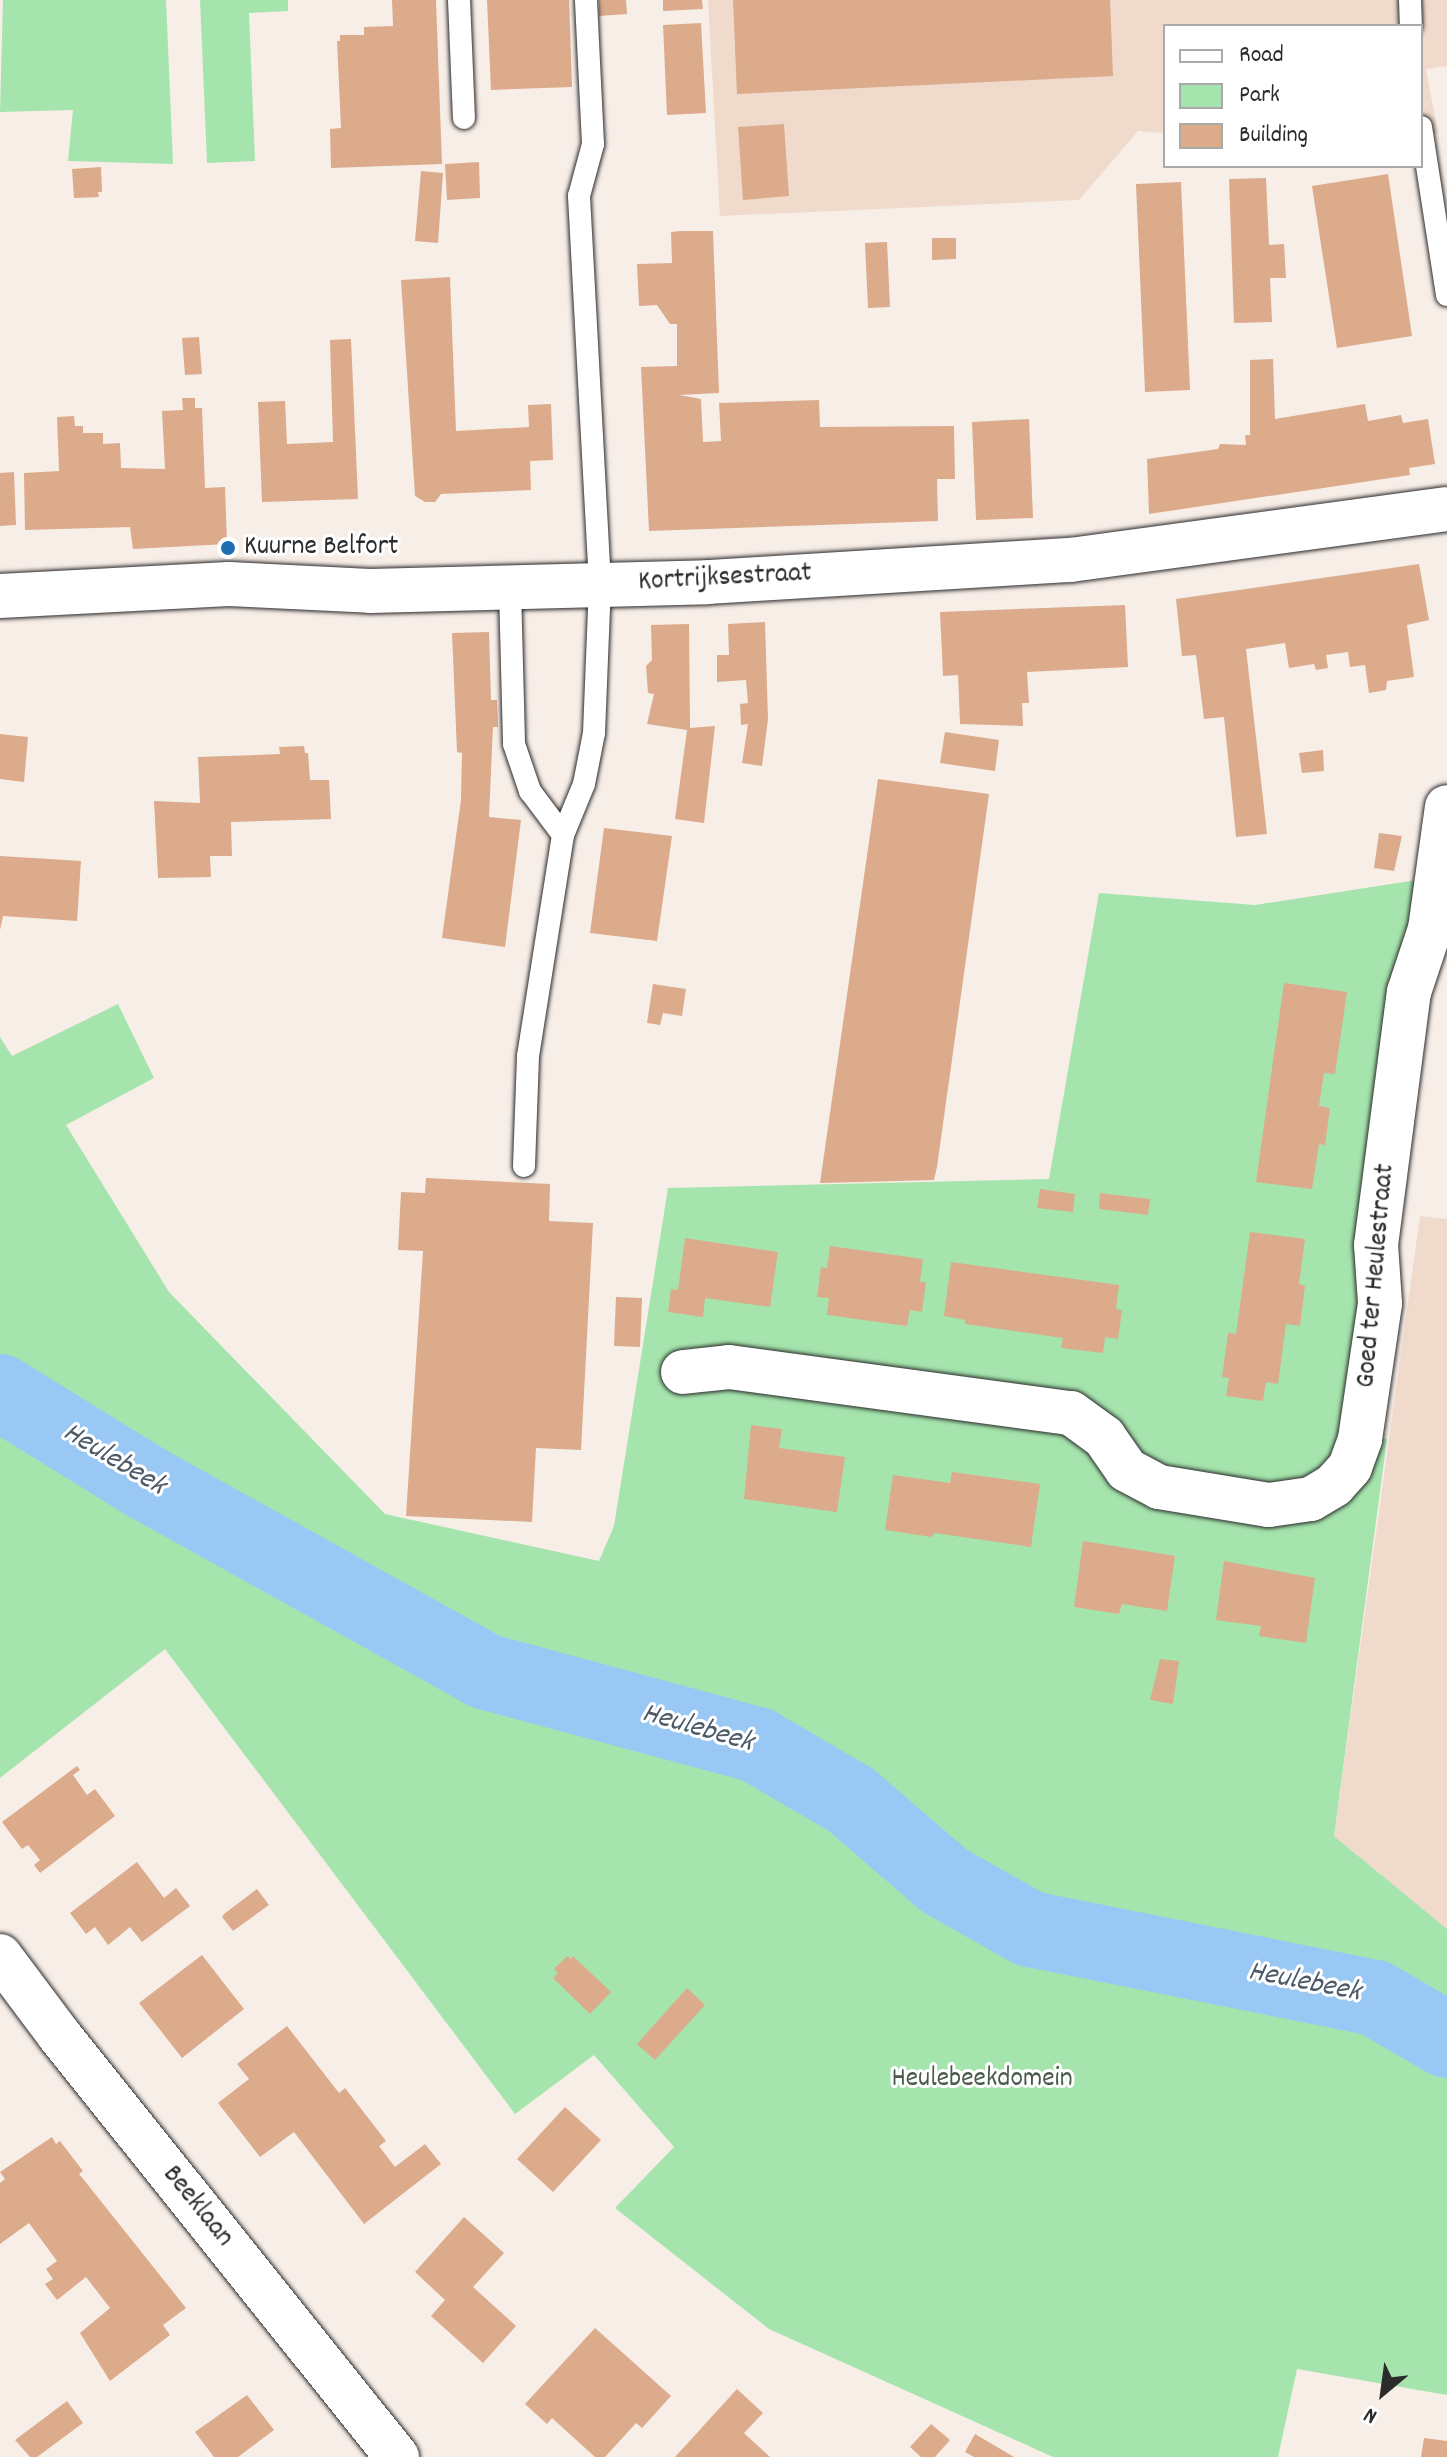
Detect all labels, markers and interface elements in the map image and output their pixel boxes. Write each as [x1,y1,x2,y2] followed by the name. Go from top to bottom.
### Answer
[1163,24,1423,168] legend
[1239,39,1284,73] text: Road
[1239,79,1280,113] text: Park
[1239,119,1308,153] text: Building
[244,531,398,565] place label: Kuurne Belfort
[219,539,237,557] marker: Kuurne Belfort
[637,558,813,600] street label: Kortrijksestraat
[1350,1163,1404,1389] street label: Goed ter Heulestraat
[55,1416,171,1506] water label: Heulebeek
[637,1697,757,1763] water label: Heulebeek
[1245,1956,1363,2012] water label: Heulebeek
[891,2063,1073,2097] park label: Heulebeekdomein
[154,2159,240,2255] street label: Beeklaan
[1343,2353,1423,2433] north arrow
[1359,2398,1383,2431] text: N

